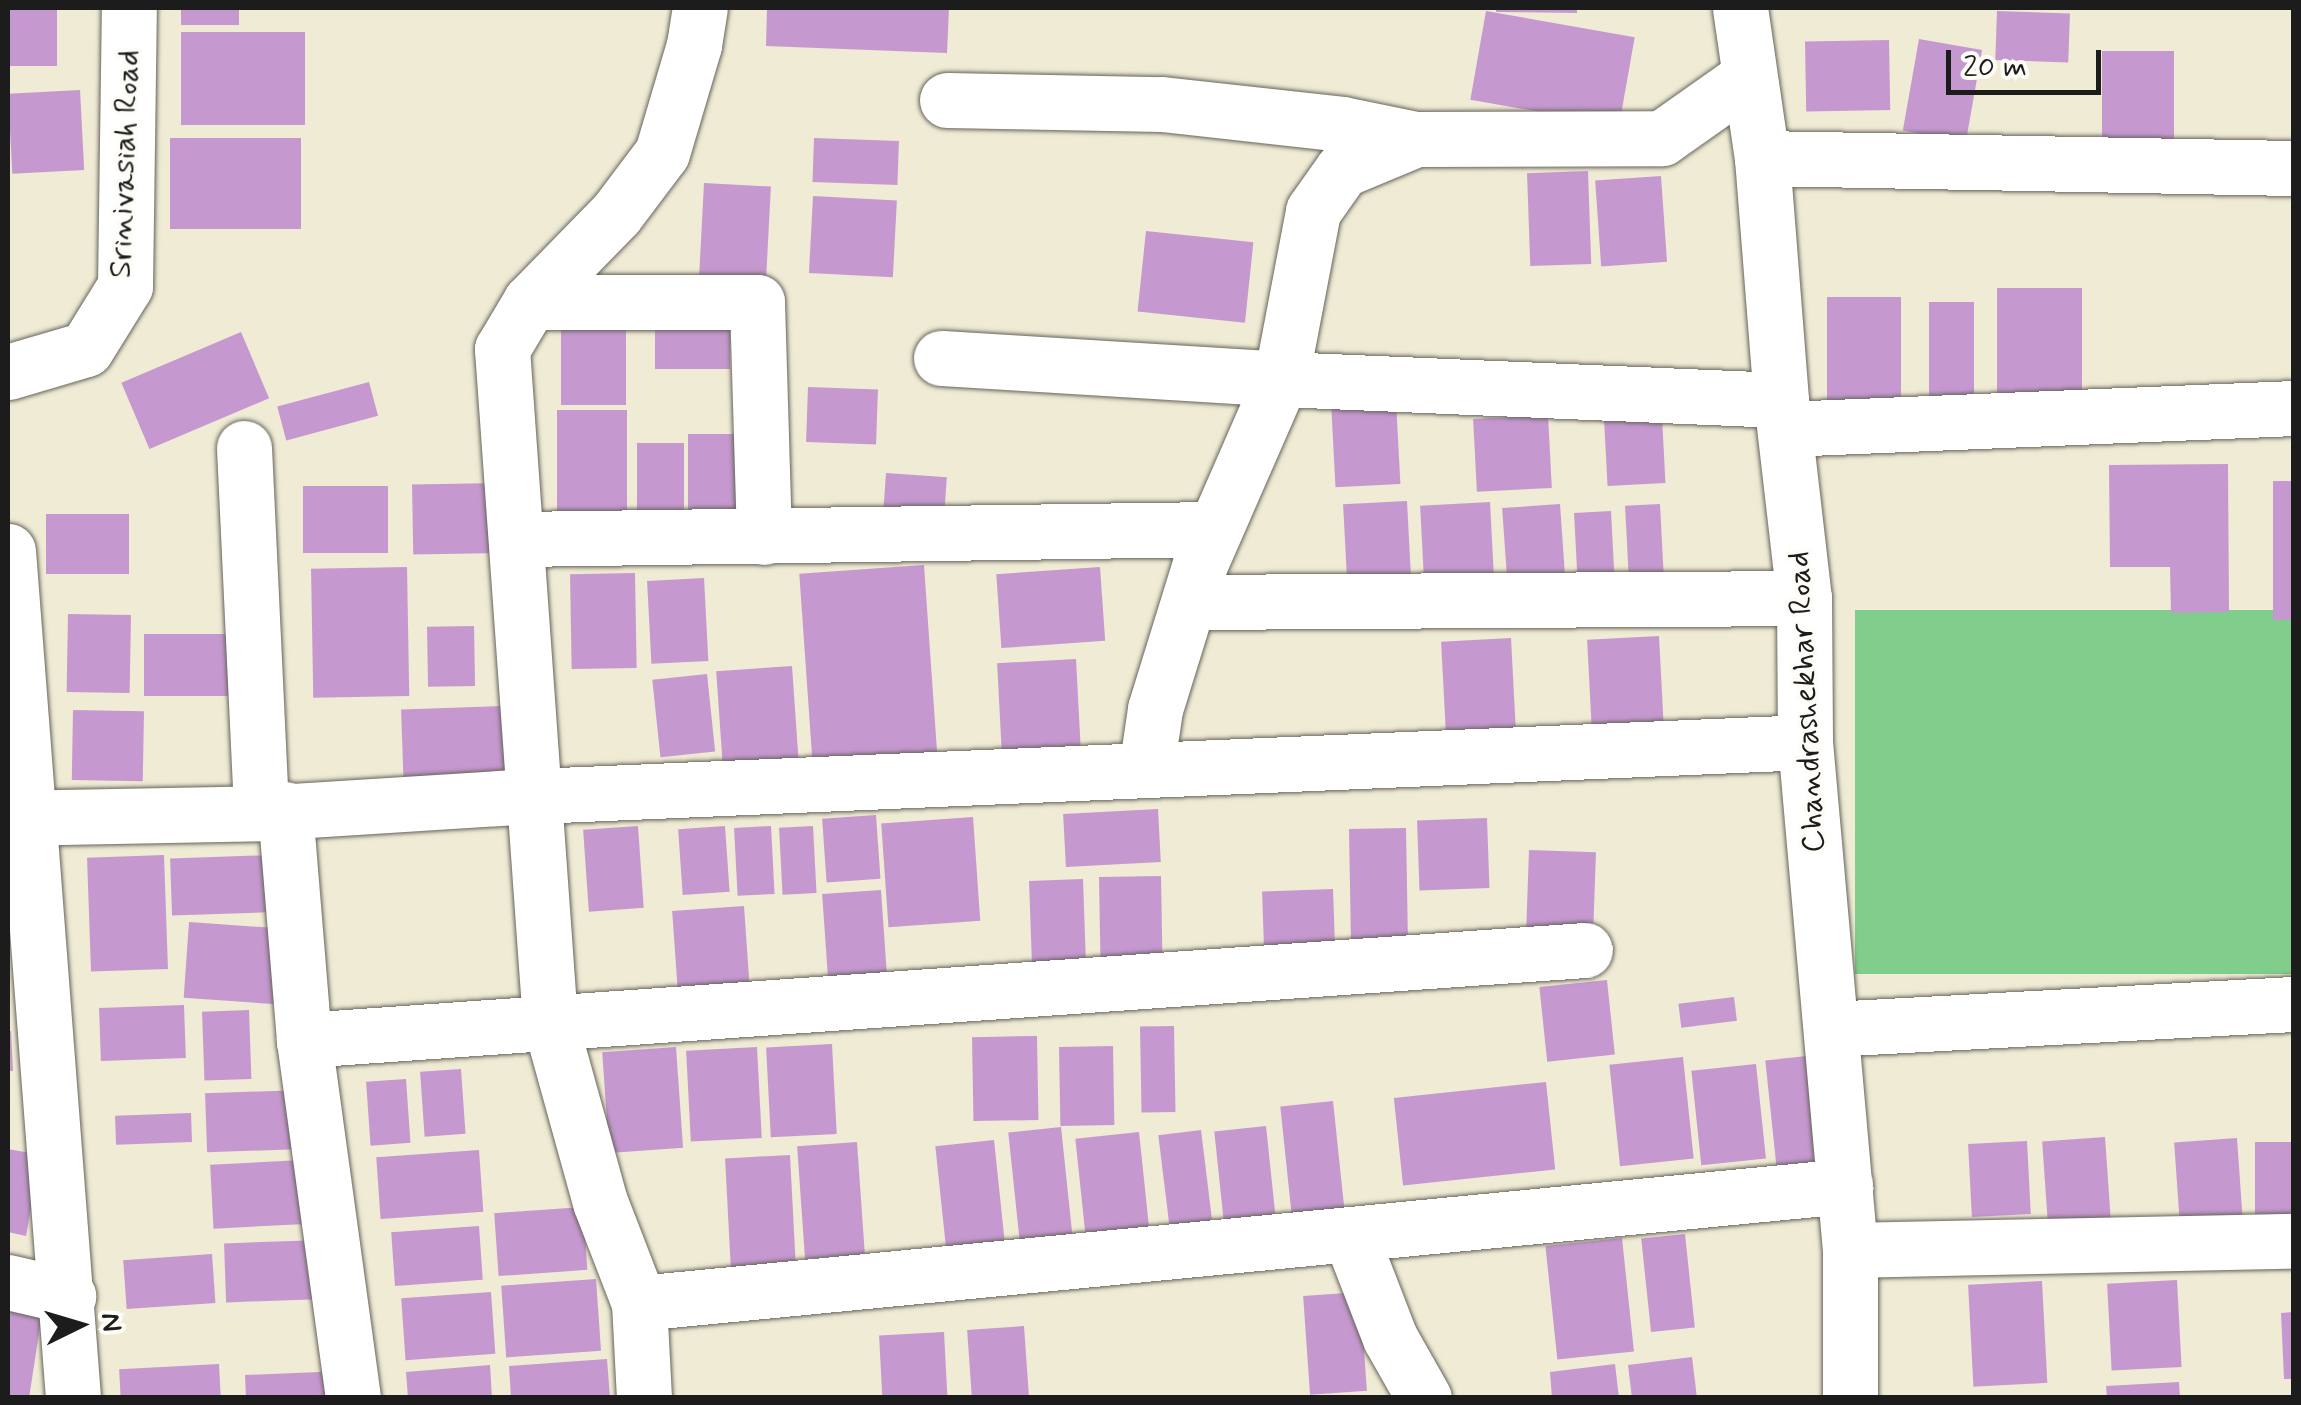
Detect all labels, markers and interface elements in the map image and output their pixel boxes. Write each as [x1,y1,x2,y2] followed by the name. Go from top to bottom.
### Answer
[1951,30,2106,92] scale bar
[1963,48,2027,87] text: 20 m
[102,49,148,279] street label: Srinivasiah Road
[1780,550,1834,854] street label: Chandrashekhar Road
[30,1275,130,1375] north arrow
[91,1311,130,1333] text: N

